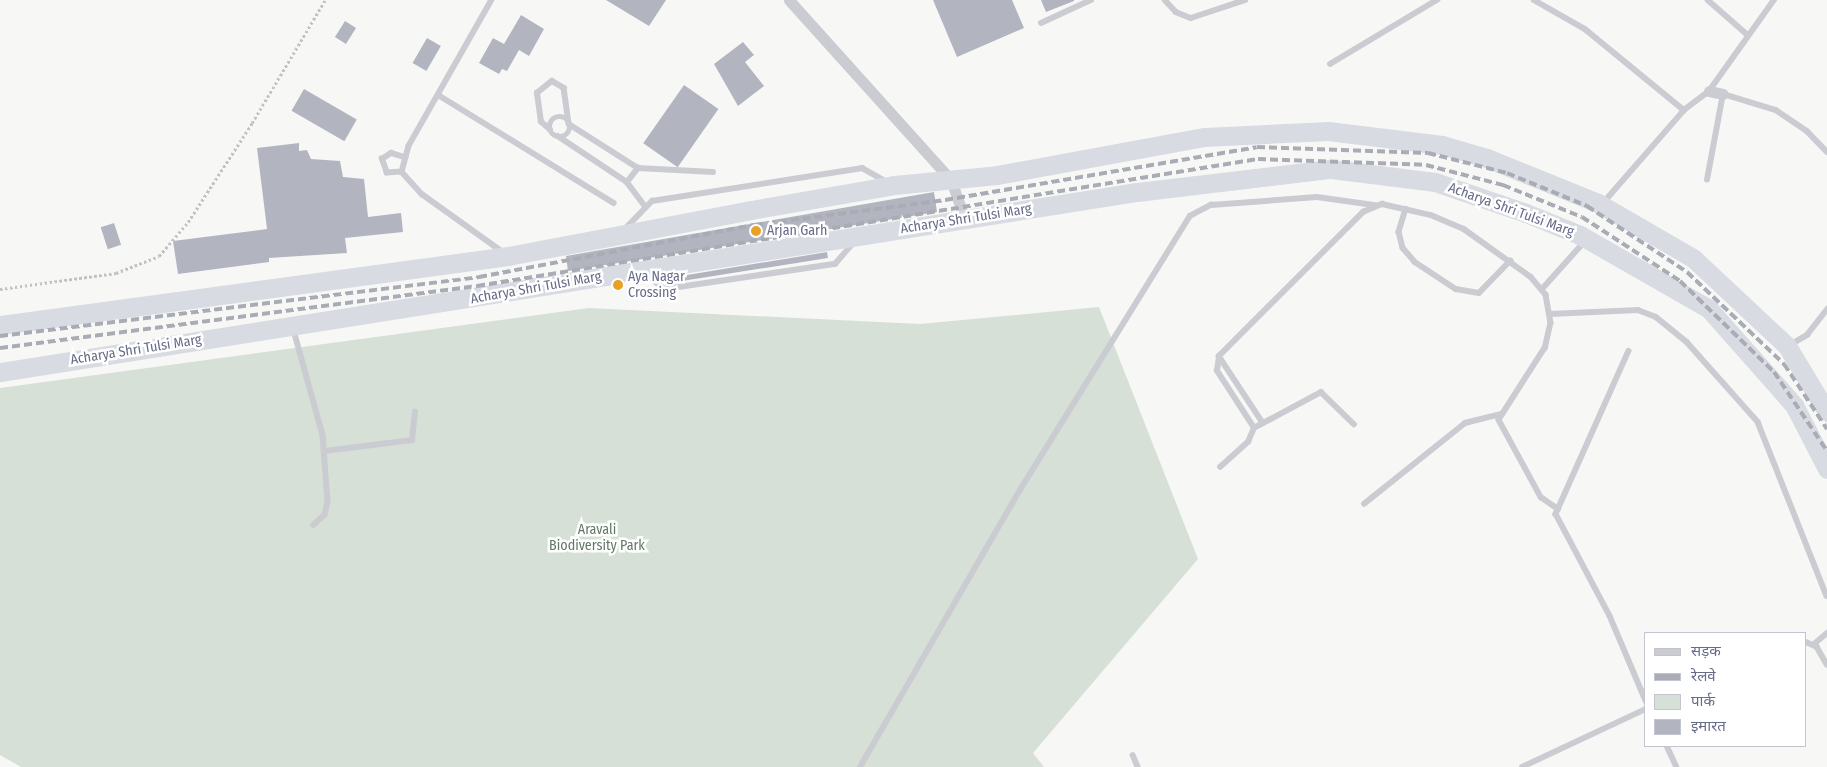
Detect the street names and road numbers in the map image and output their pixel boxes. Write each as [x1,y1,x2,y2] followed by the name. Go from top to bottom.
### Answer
[1446,179,1576,241] street label: Acharya Shri Tulsi Marg
[899,200,1033,238] street label: Acharya Shri Tulsi Marg
[469,268,603,308] street label: Acharya Shri Tulsi Marg
[69,331,203,369] street label: Acharya Shri Tulsi Marg

